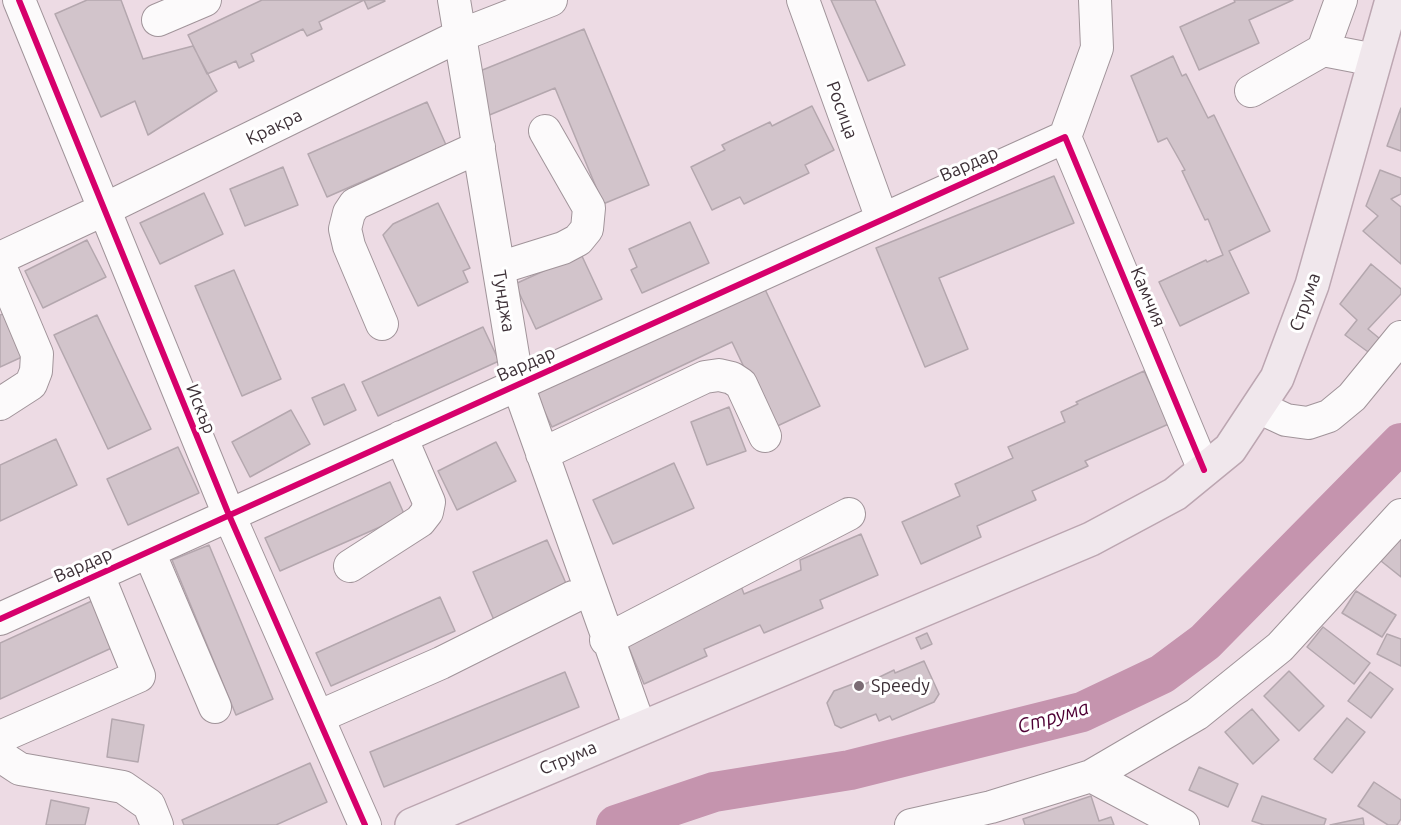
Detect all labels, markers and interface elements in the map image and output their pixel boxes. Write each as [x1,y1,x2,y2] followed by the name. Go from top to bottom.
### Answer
[822,78,862,142] street label: Росица
[242,104,306,150] street label: Кракра
[936,142,1002,186] street label: Вардар
[1126,264,1170,330] street label: Камчия
[488,268,520,334] street label: Тунджа
[1285,270,1325,334] street label: Струма
[493,342,559,386] street label: Вардар
[181,381,221,437] street label: Искър
[50,543,116,587] street label: Вардар
[871,675,930,697] place label: Speedy
[852,679,866,693] marker: Speedy
[1014,695,1092,739] water label: Струма
[536,736,600,780] street label: Струма

